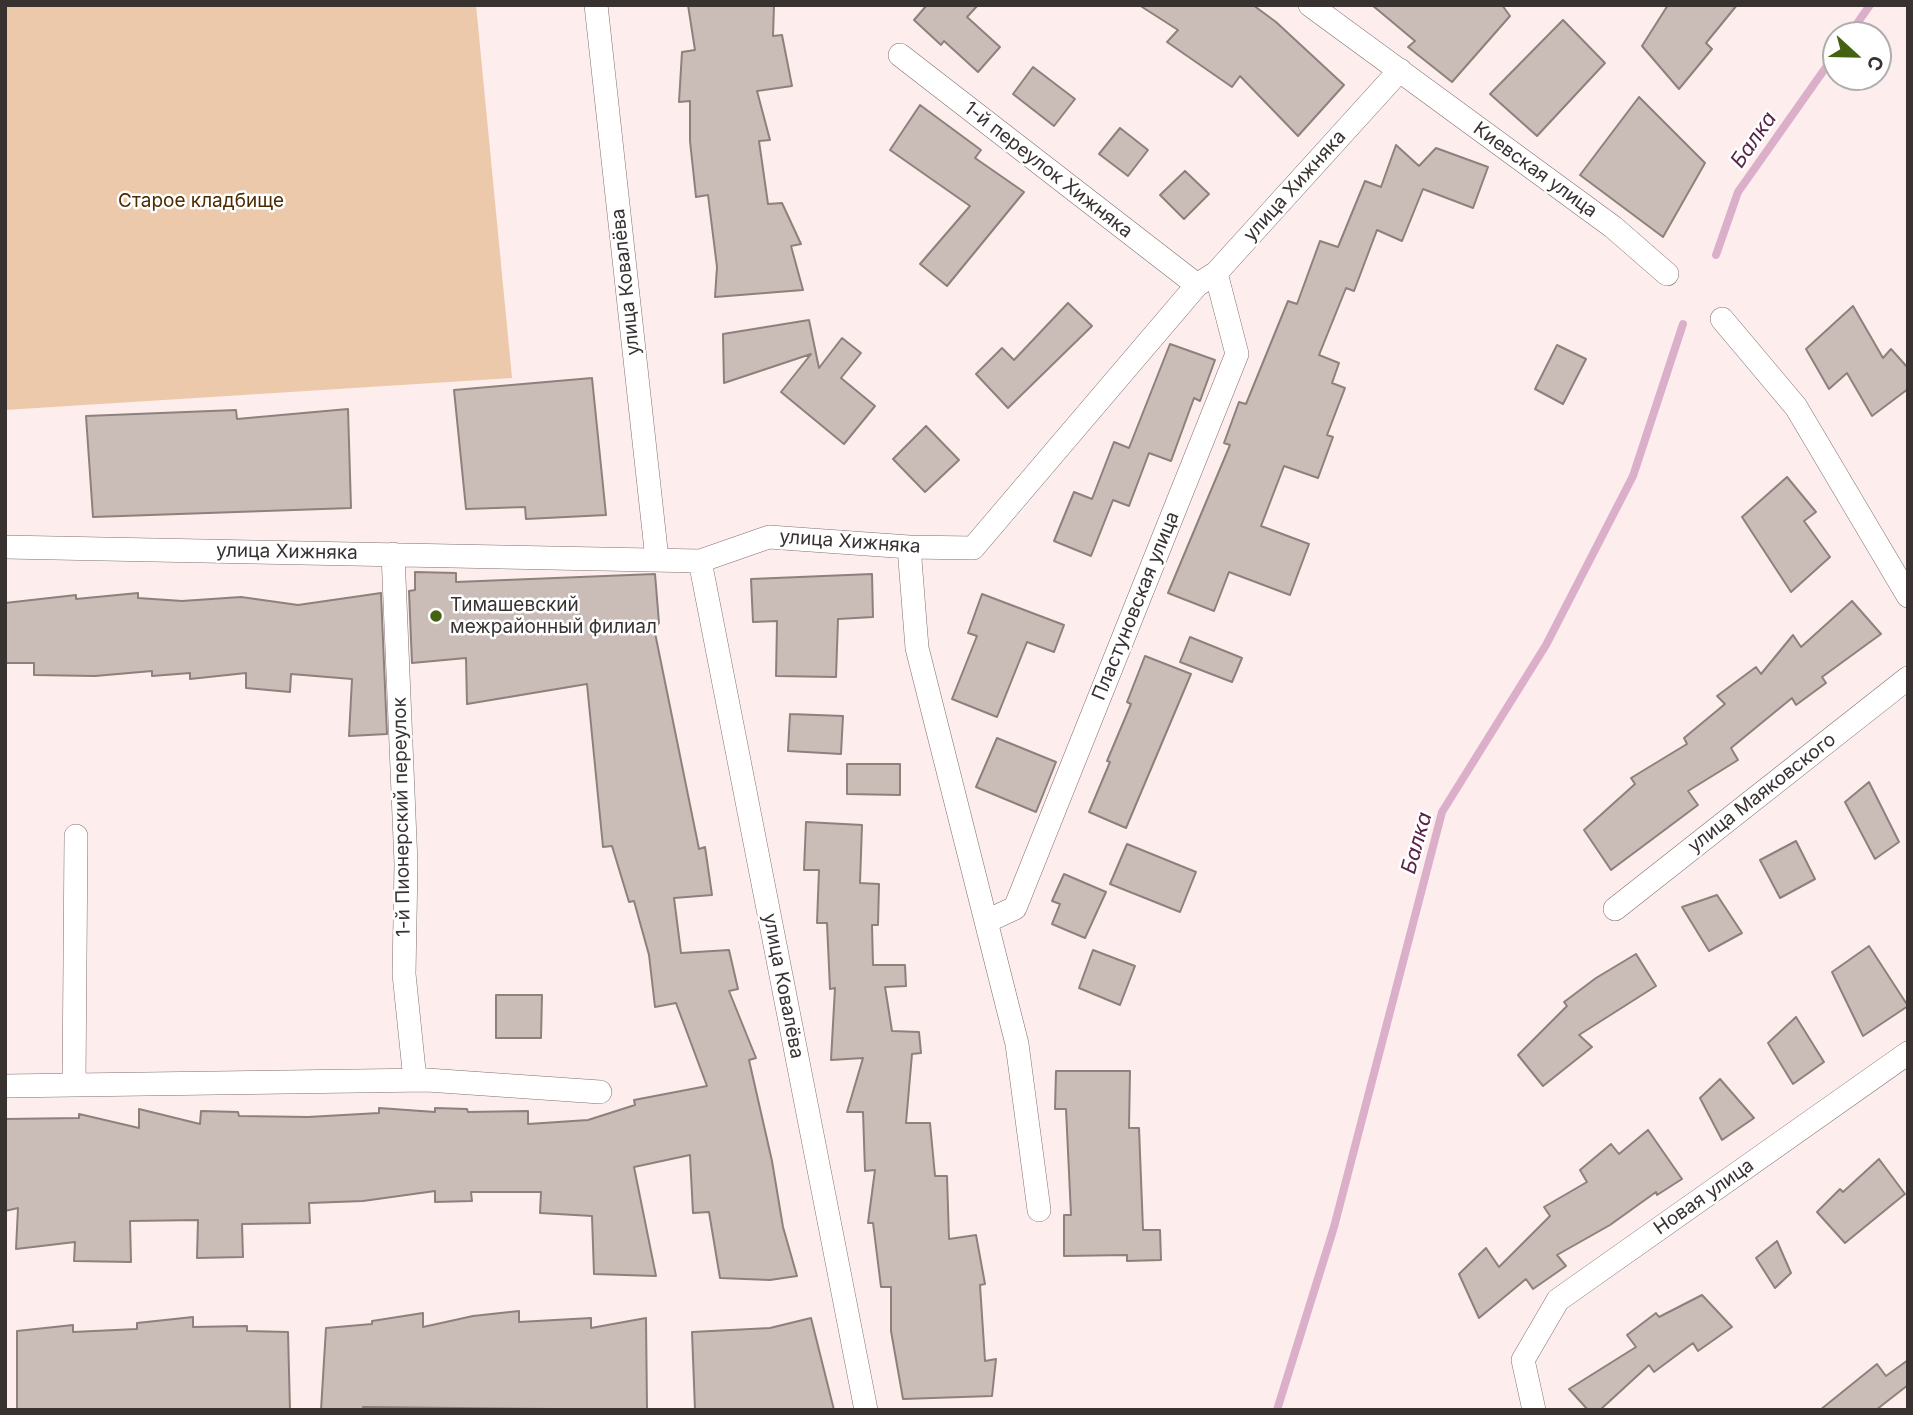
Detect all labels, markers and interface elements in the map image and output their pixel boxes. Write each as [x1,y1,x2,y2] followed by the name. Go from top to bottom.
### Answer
[1822,21,1892,91] north arrow
[1862,52,1888,74] text: С
[959,97,1137,243] street label: 1-й переулок Хижняка
[1726,107,1782,173] water label: Балка
[1469,117,1601,223] street label: Киевская улица
[1239,126,1351,246] street label: улица Хижняка
[118,190,284,212] park label: Старое кладбище
[607,207,645,357] street label: улица Ковалёва
[1088,508,1184,704] street label: Пластуновская улица
[779,526,921,558] street label: улица Хижняка
[216,539,358,565] street label: улица Хижняка
[450,594,657,638] place label: Тимашевский межрайонный филиал
[428,608,444,624] marker: Тимашевский межрайонный филиал
[389,697,415,937] street label: 1-й Пионерский переулок
[1684,728,1840,858] street label: улица Маяковского
[1396,809,1438,877] water label: Балка
[758,911,808,1061] street label: улица Ковалёва
[1650,1154,1758,1240] street label: Новая улица

